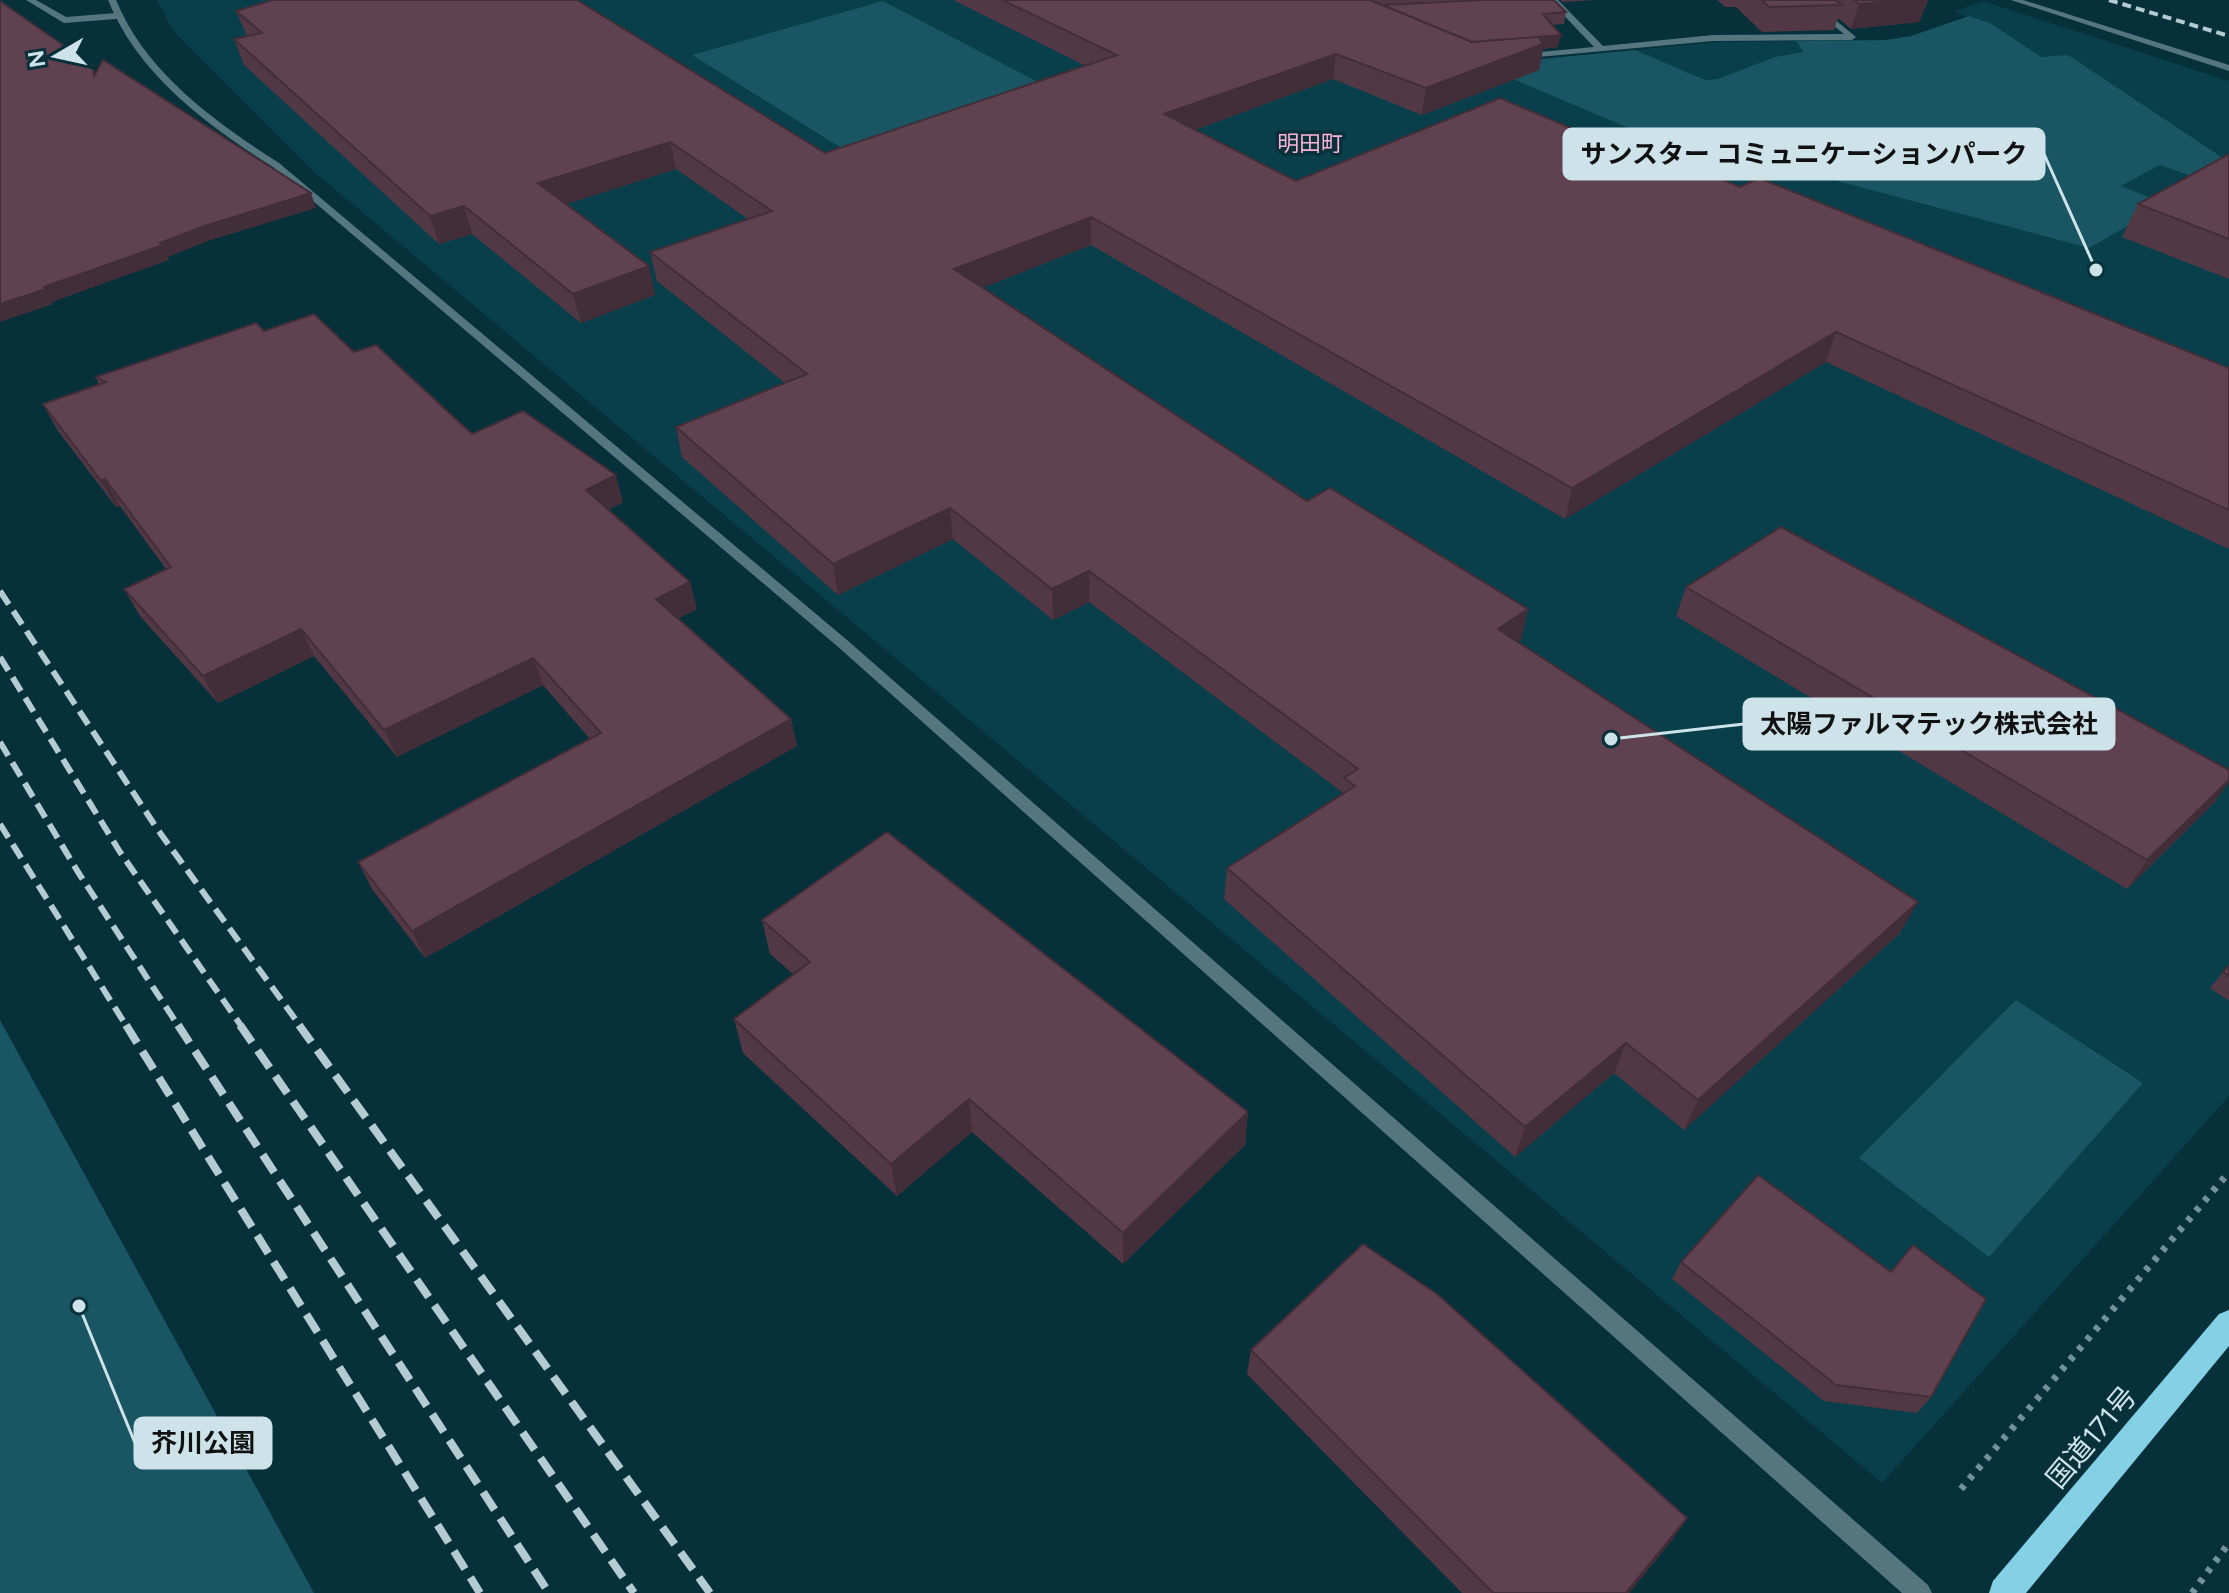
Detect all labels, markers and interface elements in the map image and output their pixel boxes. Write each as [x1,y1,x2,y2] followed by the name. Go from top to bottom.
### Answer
[16,16,96,96] north arrow
[22,49,51,70] text: N
[1564,129,2044,179] callout: サンスター コミュニケーションパーク
[1277,130,1343,157] district label: 明田町
[1580,138,2028,170] text: サンスター コミュニケーションパーク
[1744,699,2114,749] callout: 太陽ファルマテック株式会社
[1760,708,2098,740] text: 太陽ファルマテック株式会社
[2039,1379,2143,1495] street label: 国道171号
[135,1418,271,1468] callout: 芥川公園
[151,1427,255,1459] text: 芥川公園

